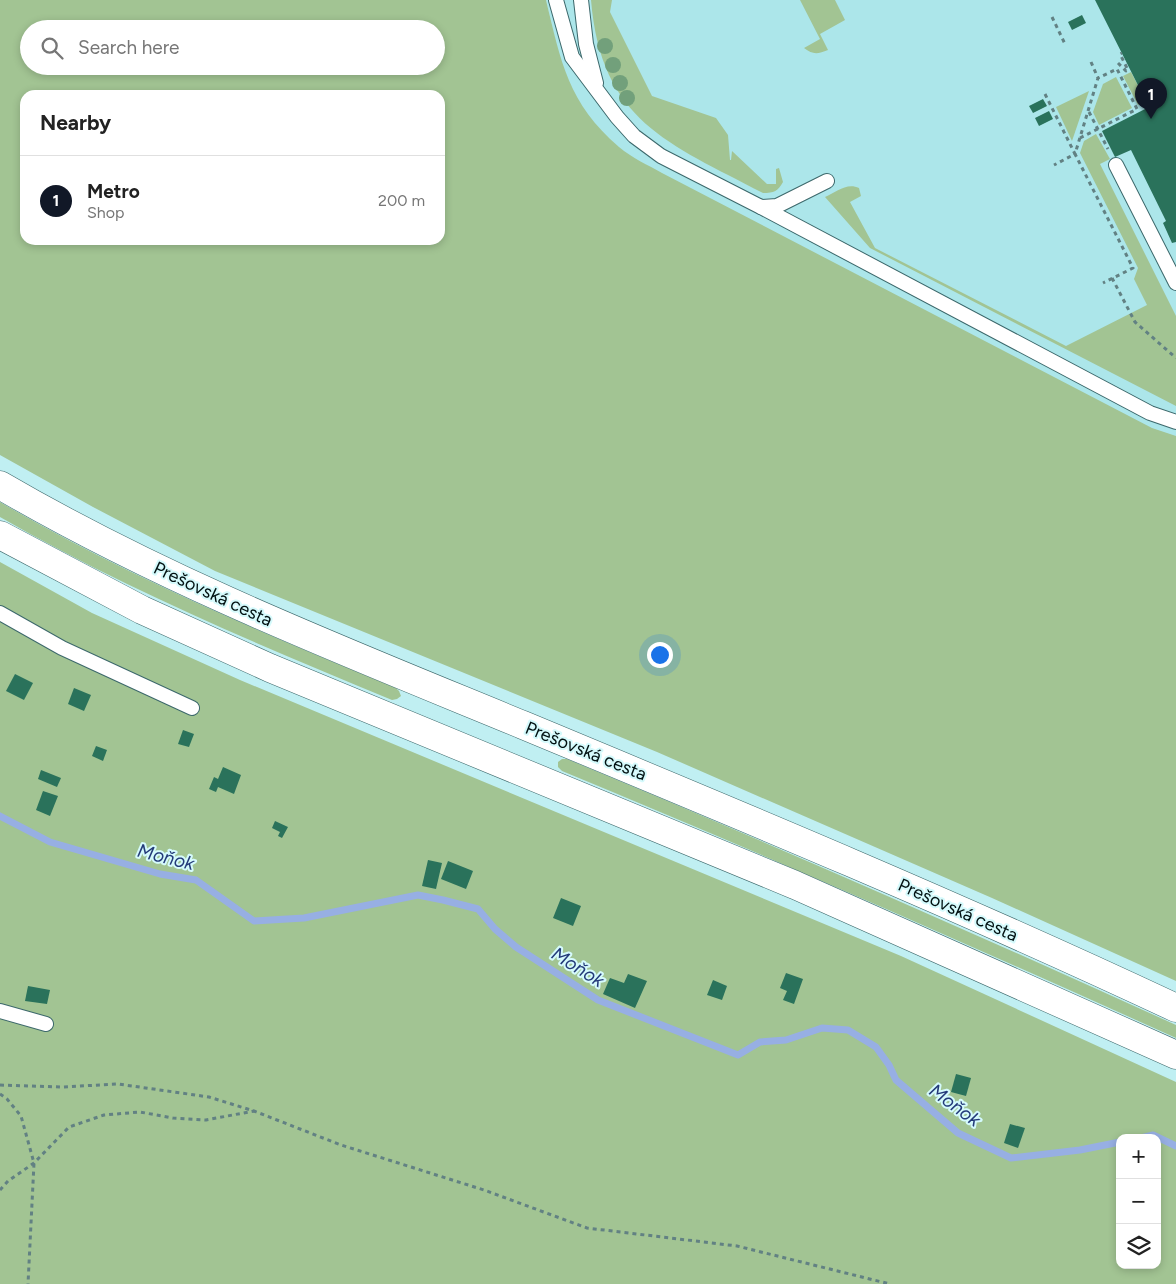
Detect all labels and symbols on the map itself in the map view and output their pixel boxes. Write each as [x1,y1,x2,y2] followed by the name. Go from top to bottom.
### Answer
[1135,78,1167,119] pin: 1
[150,557,276,631] street label: Prešovská cesta
[647,642,673,668] your location
[522,717,650,785] street label: Prešovská cesta
[135,839,198,875] water label: Moňok
[895,874,1021,946] street label: Prešovská cesta
[547,942,609,993] water label: Moňok
[925,1079,986,1132] water label: Moňok

